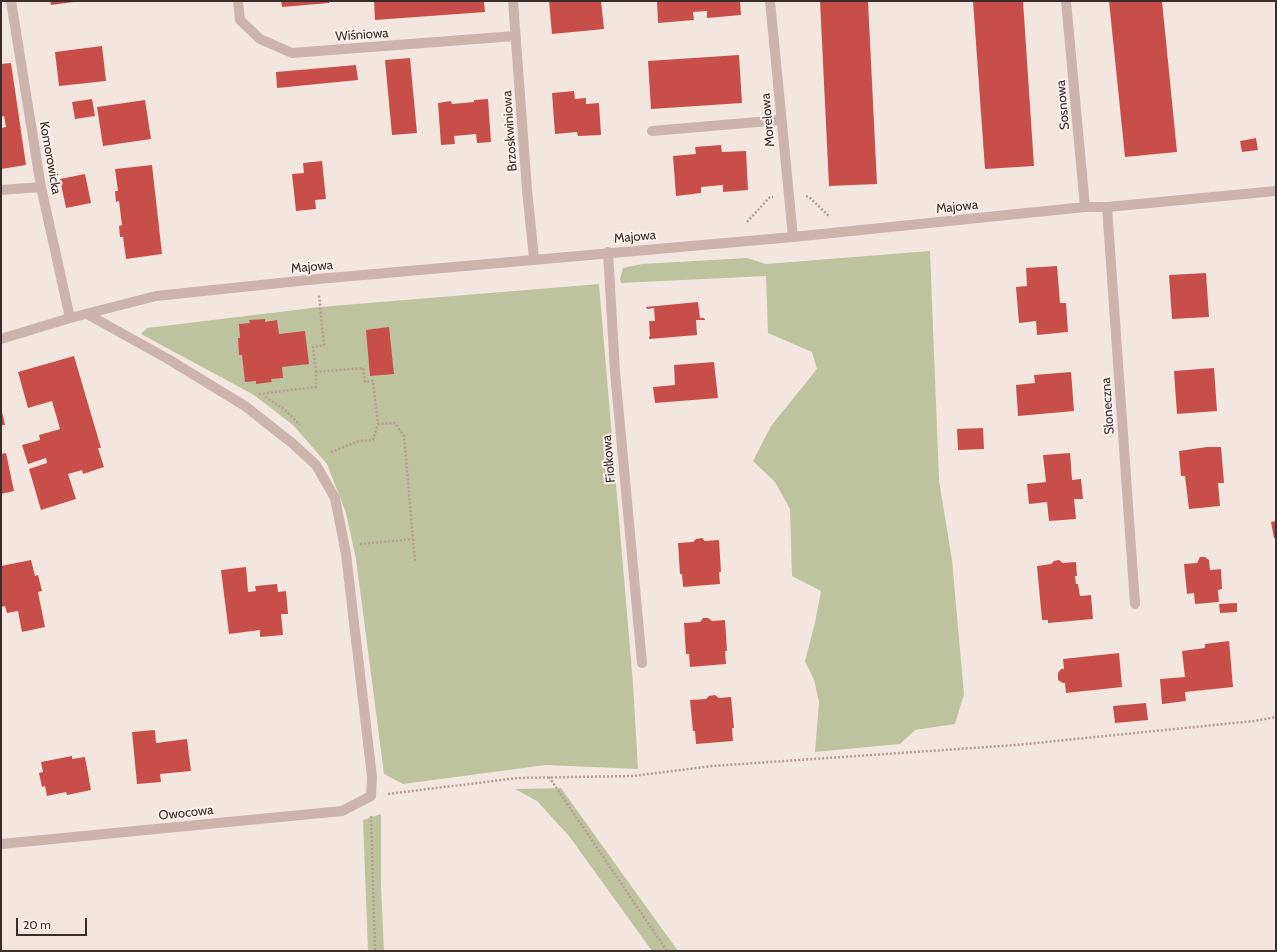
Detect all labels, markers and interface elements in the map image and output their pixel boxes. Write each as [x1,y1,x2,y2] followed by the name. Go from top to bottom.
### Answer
[335,25,389,45] street label: Wiśniowa
[1053,79,1073,131] street label: Sosnowa
[499,90,521,172] street label: Brzoskwiniowa
[758,92,778,148] street label: Morelowa
[36,120,64,196] street label: Komorowicka
[935,197,979,217] street label: Majowa
[613,227,657,247] street label: Majowa
[290,257,334,277] street label: Majowa
[1098,377,1118,435] street label: Słoneczna
[599,434,619,484] street label: Fiołkowa
[158,802,214,824] street label: Owocowa
[18,910,89,936] scale bar
[23,917,51,932] text: 20 m

